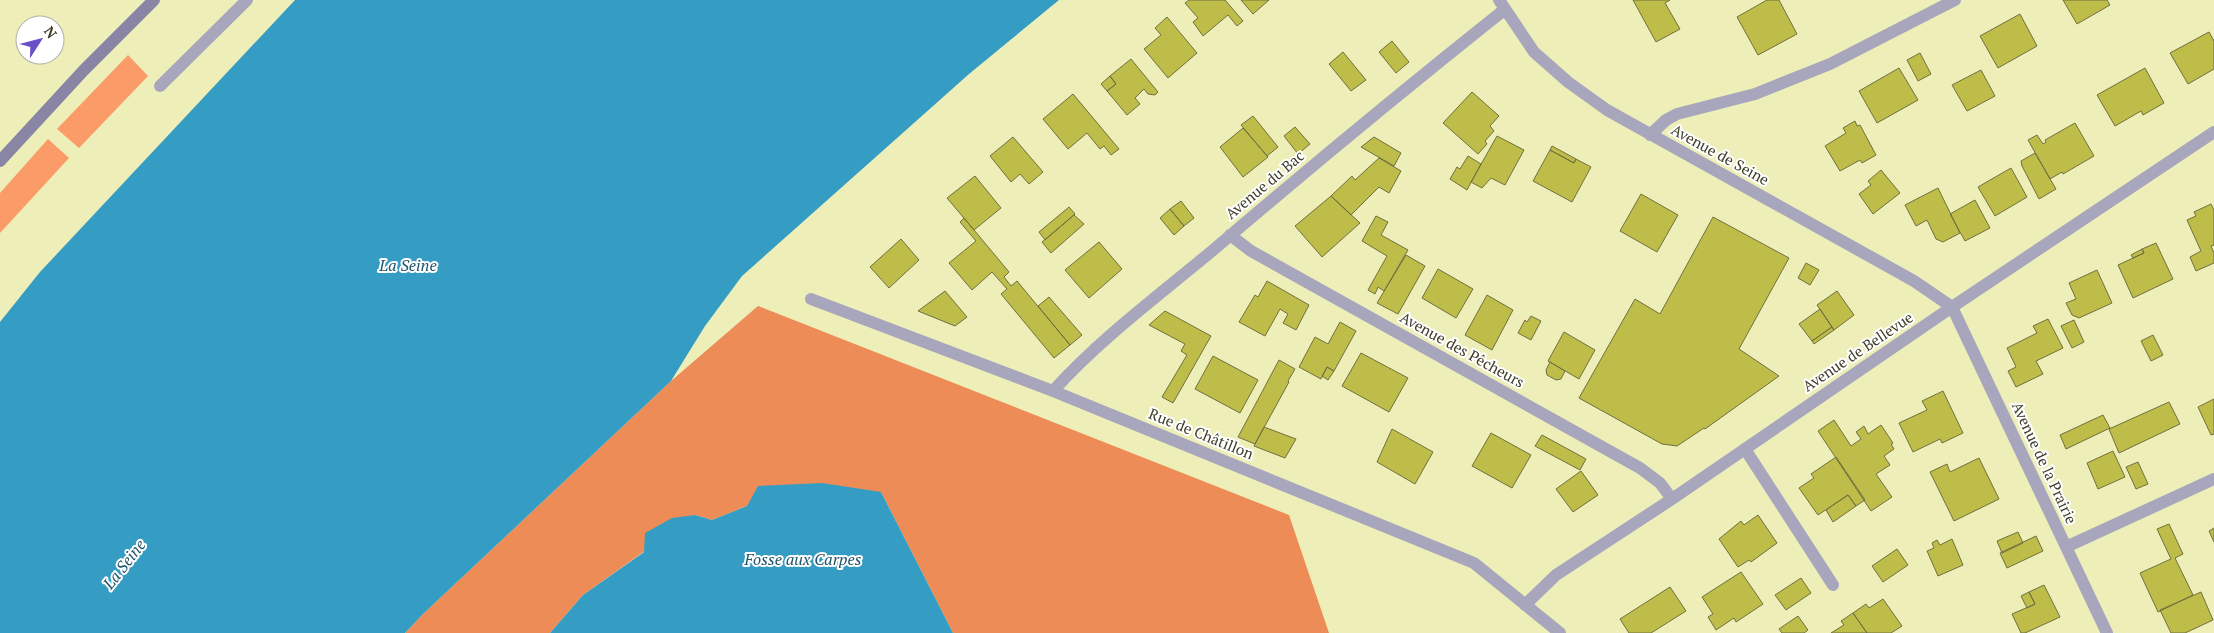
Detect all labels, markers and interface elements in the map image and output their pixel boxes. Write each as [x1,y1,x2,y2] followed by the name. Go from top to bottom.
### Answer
[15,15,65,65] north arrow
[40,22,62,42] text: N
[1668,119,1773,189] street label: Avenue de Seine
[1221,145,1308,223] street label: Avenue du Bac
[378,254,437,276] water label: La Seine
[1397,307,1528,392] street label: Avenue des Pêcheurs
[1798,307,1917,396] street label: Avenue de Bellevue
[2008,398,2082,527] street label: Avenue de la Prairie
[1146,403,1257,463] street label: Rue de Châtillon
[97,535,150,594] water label: La Seine
[744,548,862,570] water label: Fosse aux Carpes

